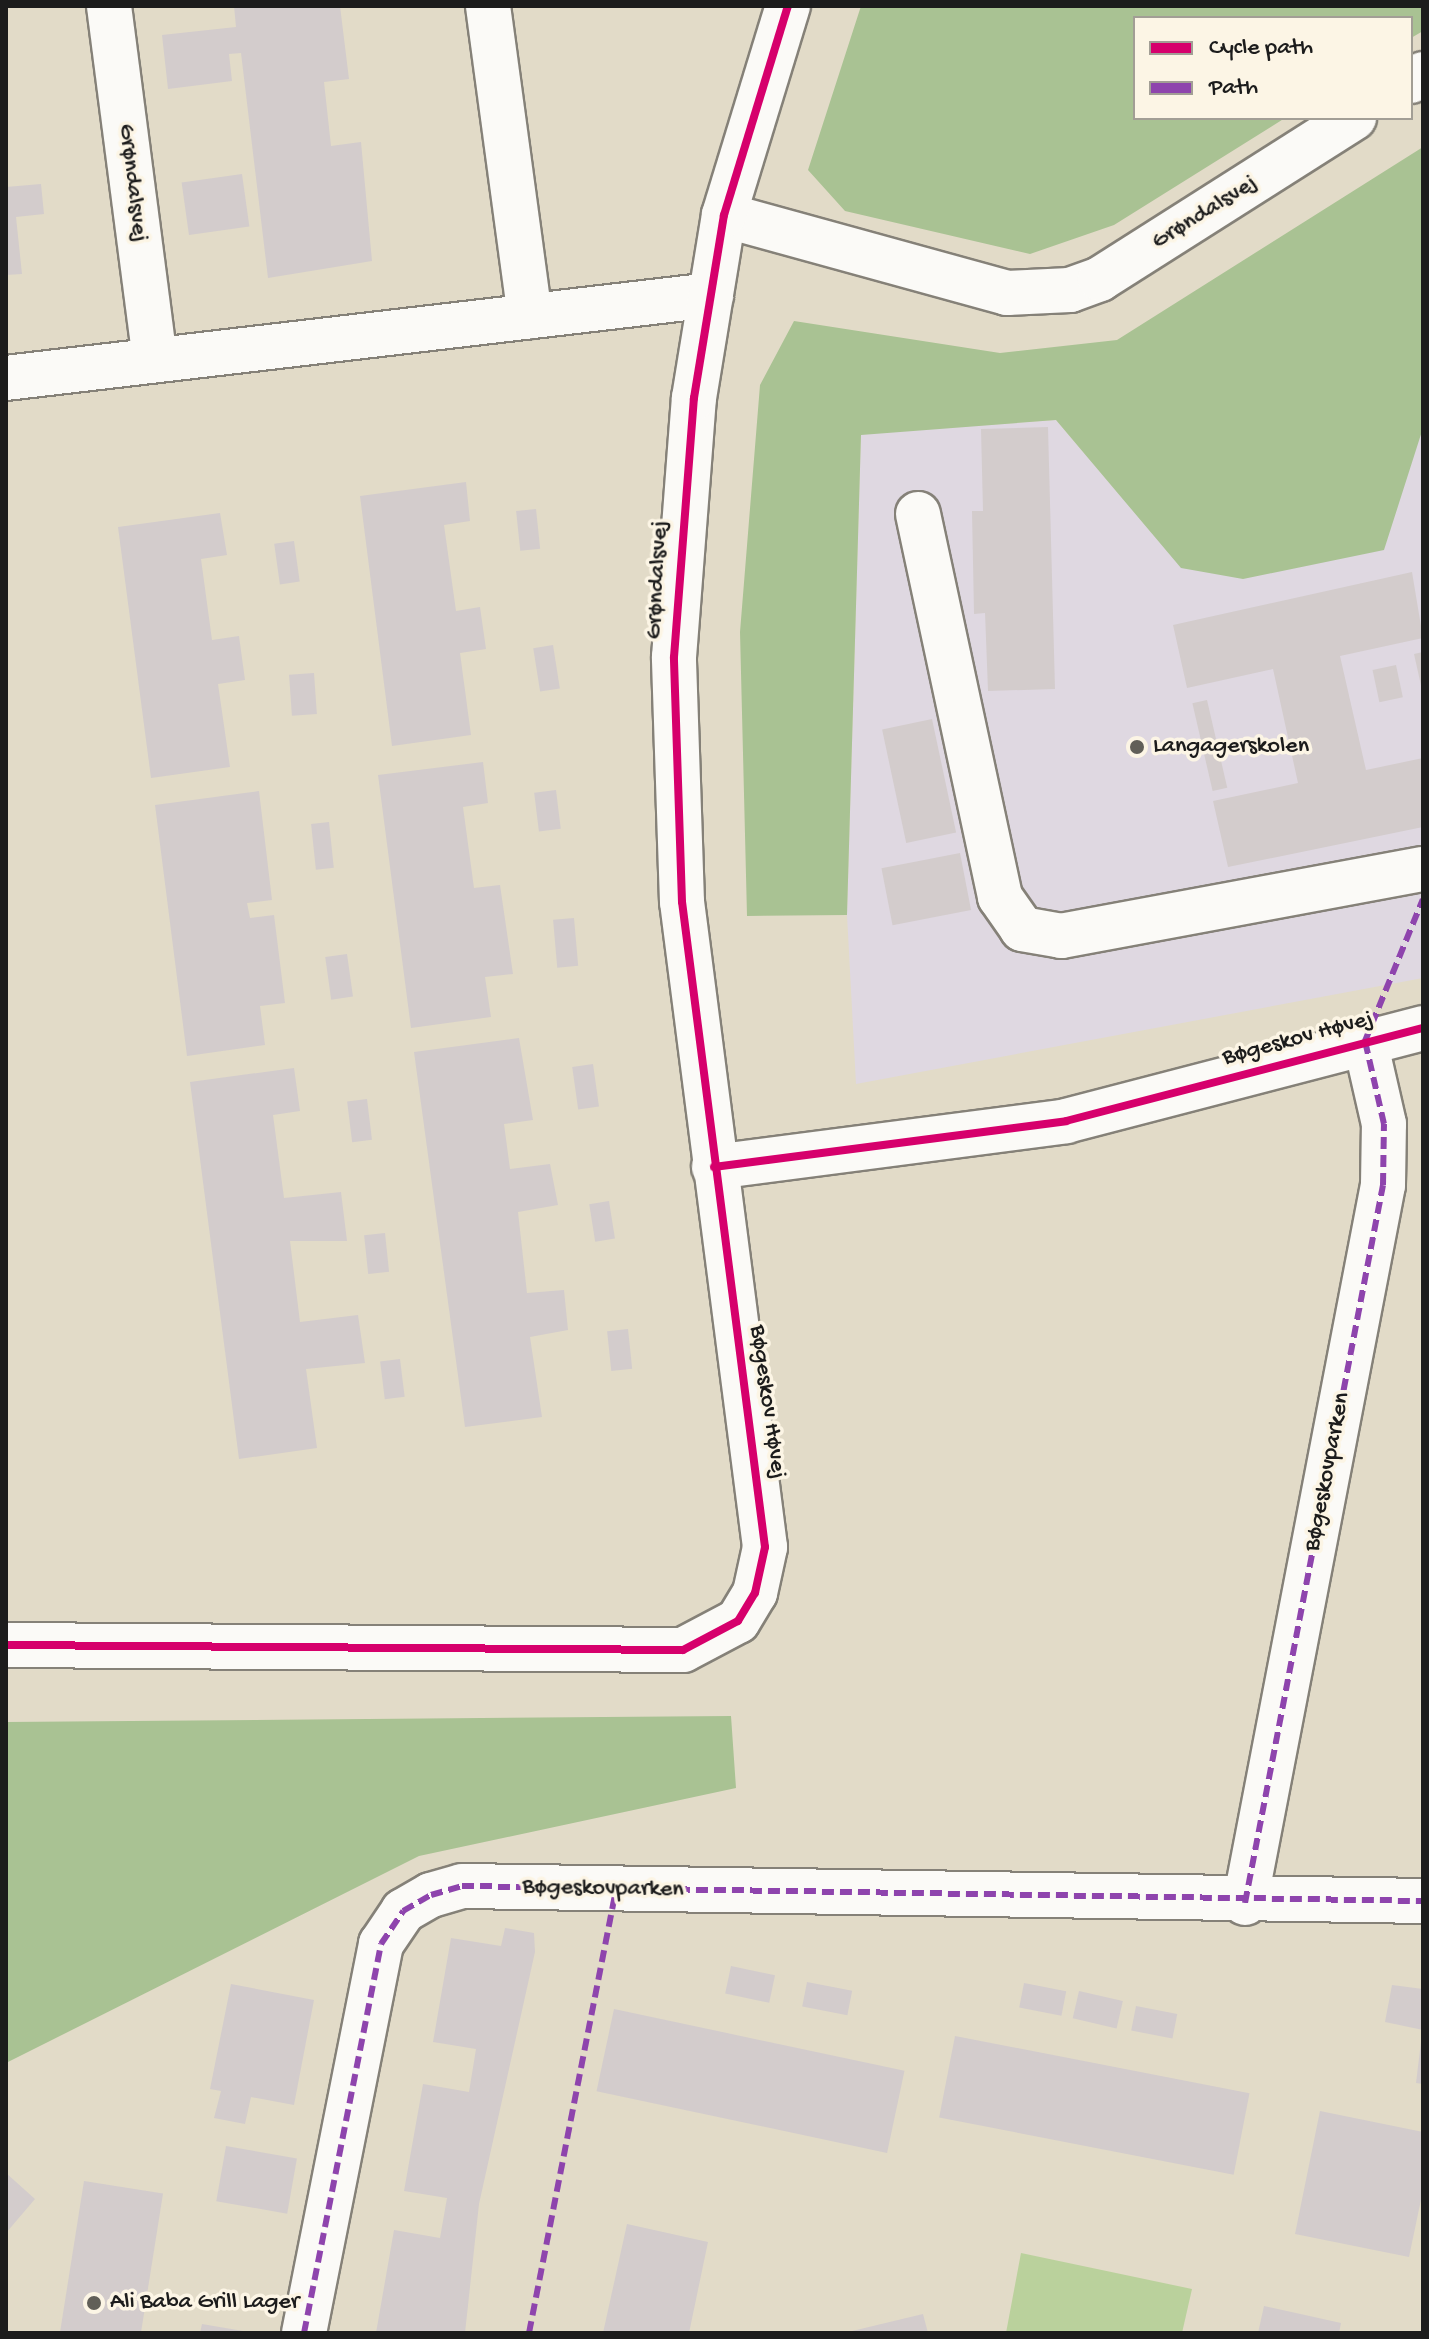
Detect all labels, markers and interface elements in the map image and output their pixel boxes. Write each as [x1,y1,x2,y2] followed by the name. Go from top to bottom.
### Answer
[1133,16,1413,120] legend
[1209,34,1313,63] text: Cycle path
[1209,74,1258,103] text: Path
[110,122,154,244] street label: Grøndalsvej
[1147,169,1263,257] street label: Grøndalsvej
[641,520,675,640] street label: Grøndalsvej
[1153,733,1309,761] place label: Langagerskolen
[1128,738,1146,756] marker: Langagerskolen
[1219,1005,1377,1073] street label: Bøgeskov Høvej
[742,1323,792,1481] street label: Bøgeskov Høvej
[1298,1390,1358,1554] street label: Bøgeskovparken
[522,1873,684,1905] street label: Bøgeskovparken
[110,2289,299,2317] place label: Ali Baba Grill Lager
[85,2294,103,2312] marker: Ali Baba Grill Lager

